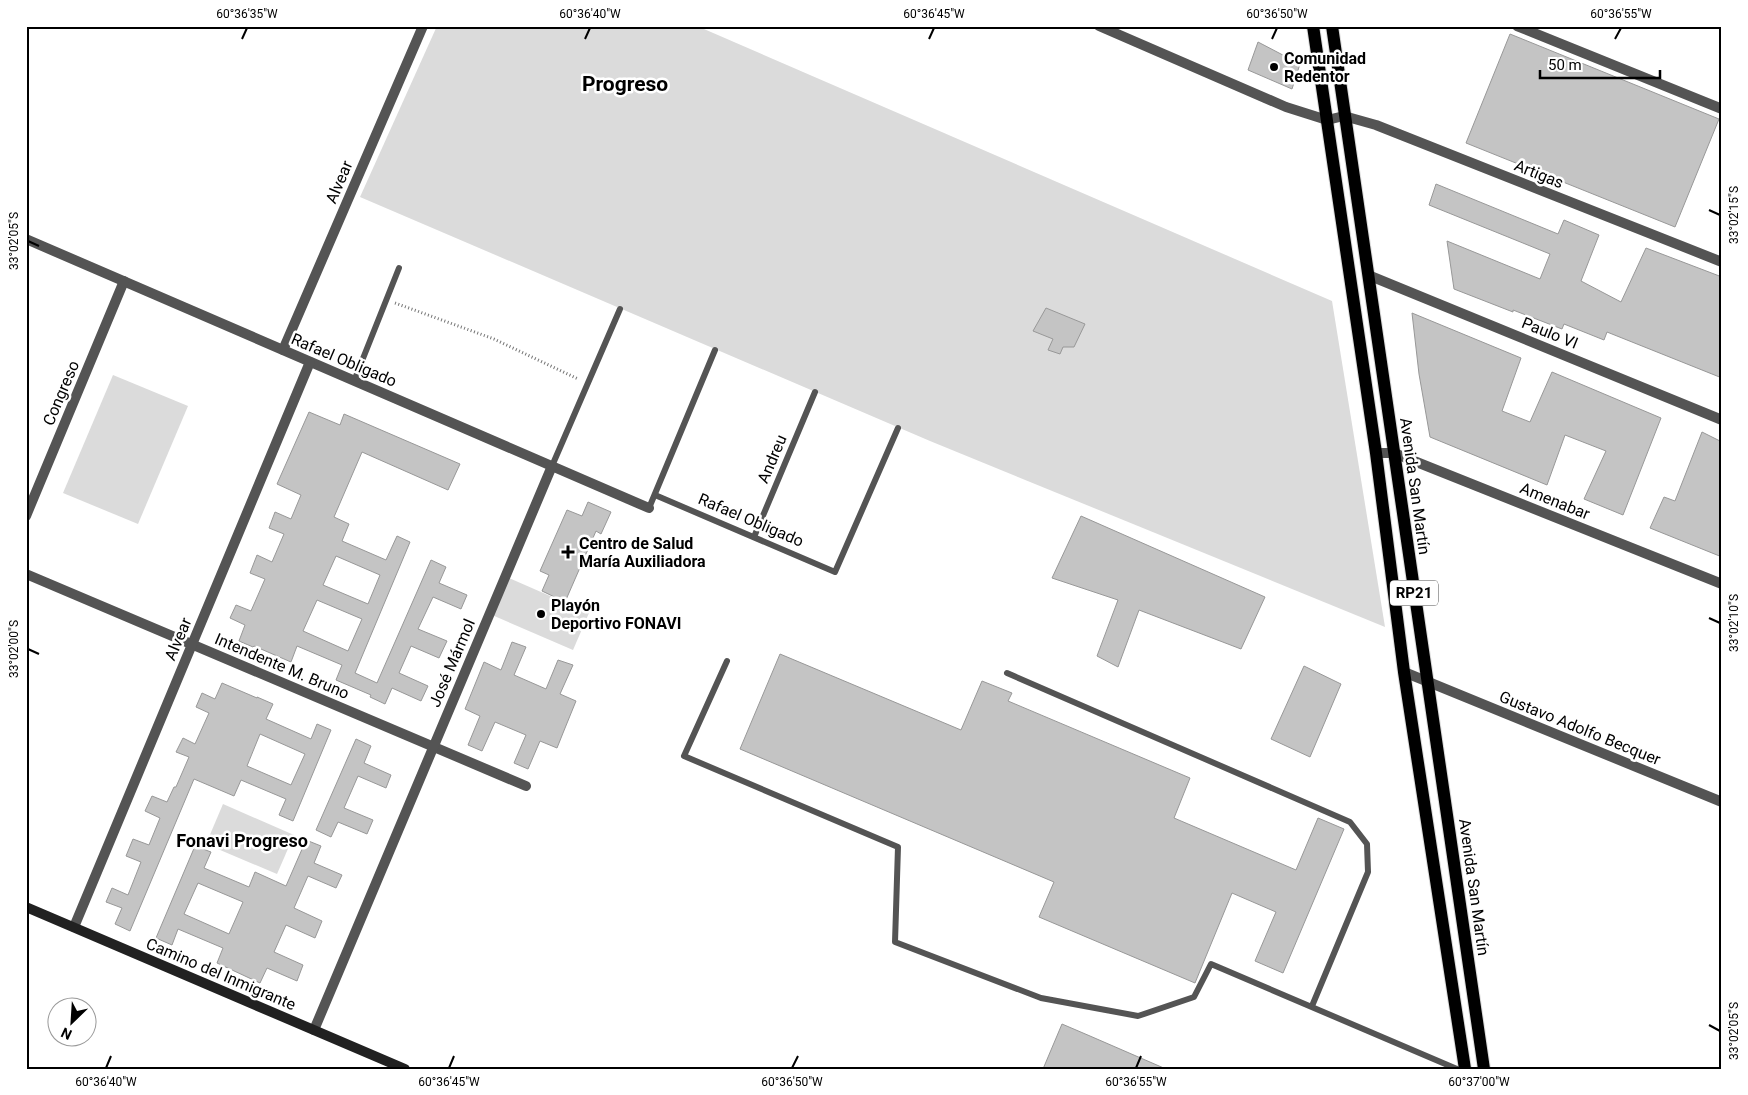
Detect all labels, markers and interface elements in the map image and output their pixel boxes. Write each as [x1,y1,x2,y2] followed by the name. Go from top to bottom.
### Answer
[216,7,278,21] text: 60°36'35"W
[559,7,621,21] text: 60°36'40"W
[903,7,965,21] text: 60°36'45"W
[1246,7,1308,21] text: 60°36'50"W
[1590,7,1652,21] text: 60°36'55"W
[1540,48,1660,80] scale bar
[1284,49,1366,86] place label: Comunidad Redentor
[1548,56,1582,74] text: 50 m
[1268,61,1280,73] marker: Comunidad Redentor
[582,72,668,96] district label: Progreso
[1512,156,1566,192] street label: Artigas
[322,157,357,206] street label: Alvear
[1727,186,1741,244] text: 33°02'15"S
[7,212,21,270] text: 33°02'05"S
[1519,313,1581,353] street label: Paulo VI
[288,329,400,391] street label: Rafael Obligado
[39,358,83,428] street label: Congreso
[1396,416,1434,556] street label: Avenida San Martín
[753,432,791,486] street label: Andreu
[1517,478,1593,524] street label: Amenabar
[695,489,807,551] street label: Rafael Obligado
[579,534,706,571] place label: Centro de Salud María Auxiliadora
[561,545,575,559] marker: Centro de Salud María Auxiliadora
[1390,580,1438,606] road number: RP21
[1727,594,1741,652] text: 33°02'10"S
[551,596,681,633] place label: Playón Deportivo FONAVI
[535,608,547,620] marker: Playón Deportivo FONAVI
[161,614,196,663] street label: Alvear
[425,616,479,710] street label: José Mármol
[7,620,21,678] text: 33°02'00"S
[212,629,352,703] street label: Intendente M. Bruno
[1497,687,1664,769] street label: Gustavo Adolfo Becquer
[1455,817,1493,957] street label: Avenida San Martín
[176,830,308,851] district label: Fonavi Progreso
[143,934,299,1014] street label: Camino del Inmigrante
[48,998,98,1048] north arrow
[1727,1002,1741,1060] text: 33°02'05"S
[59,1024,74,1043] text: N
[75,1075,137,1089] text: 60°36'40"W
[418,1075,480,1089] text: 60°36'45"W
[761,1075,823,1089] text: 60°36'50"W
[1105,1075,1167,1089] text: 60°36'55"W
[1448,1075,1510,1089] text: 60°37'00"W

